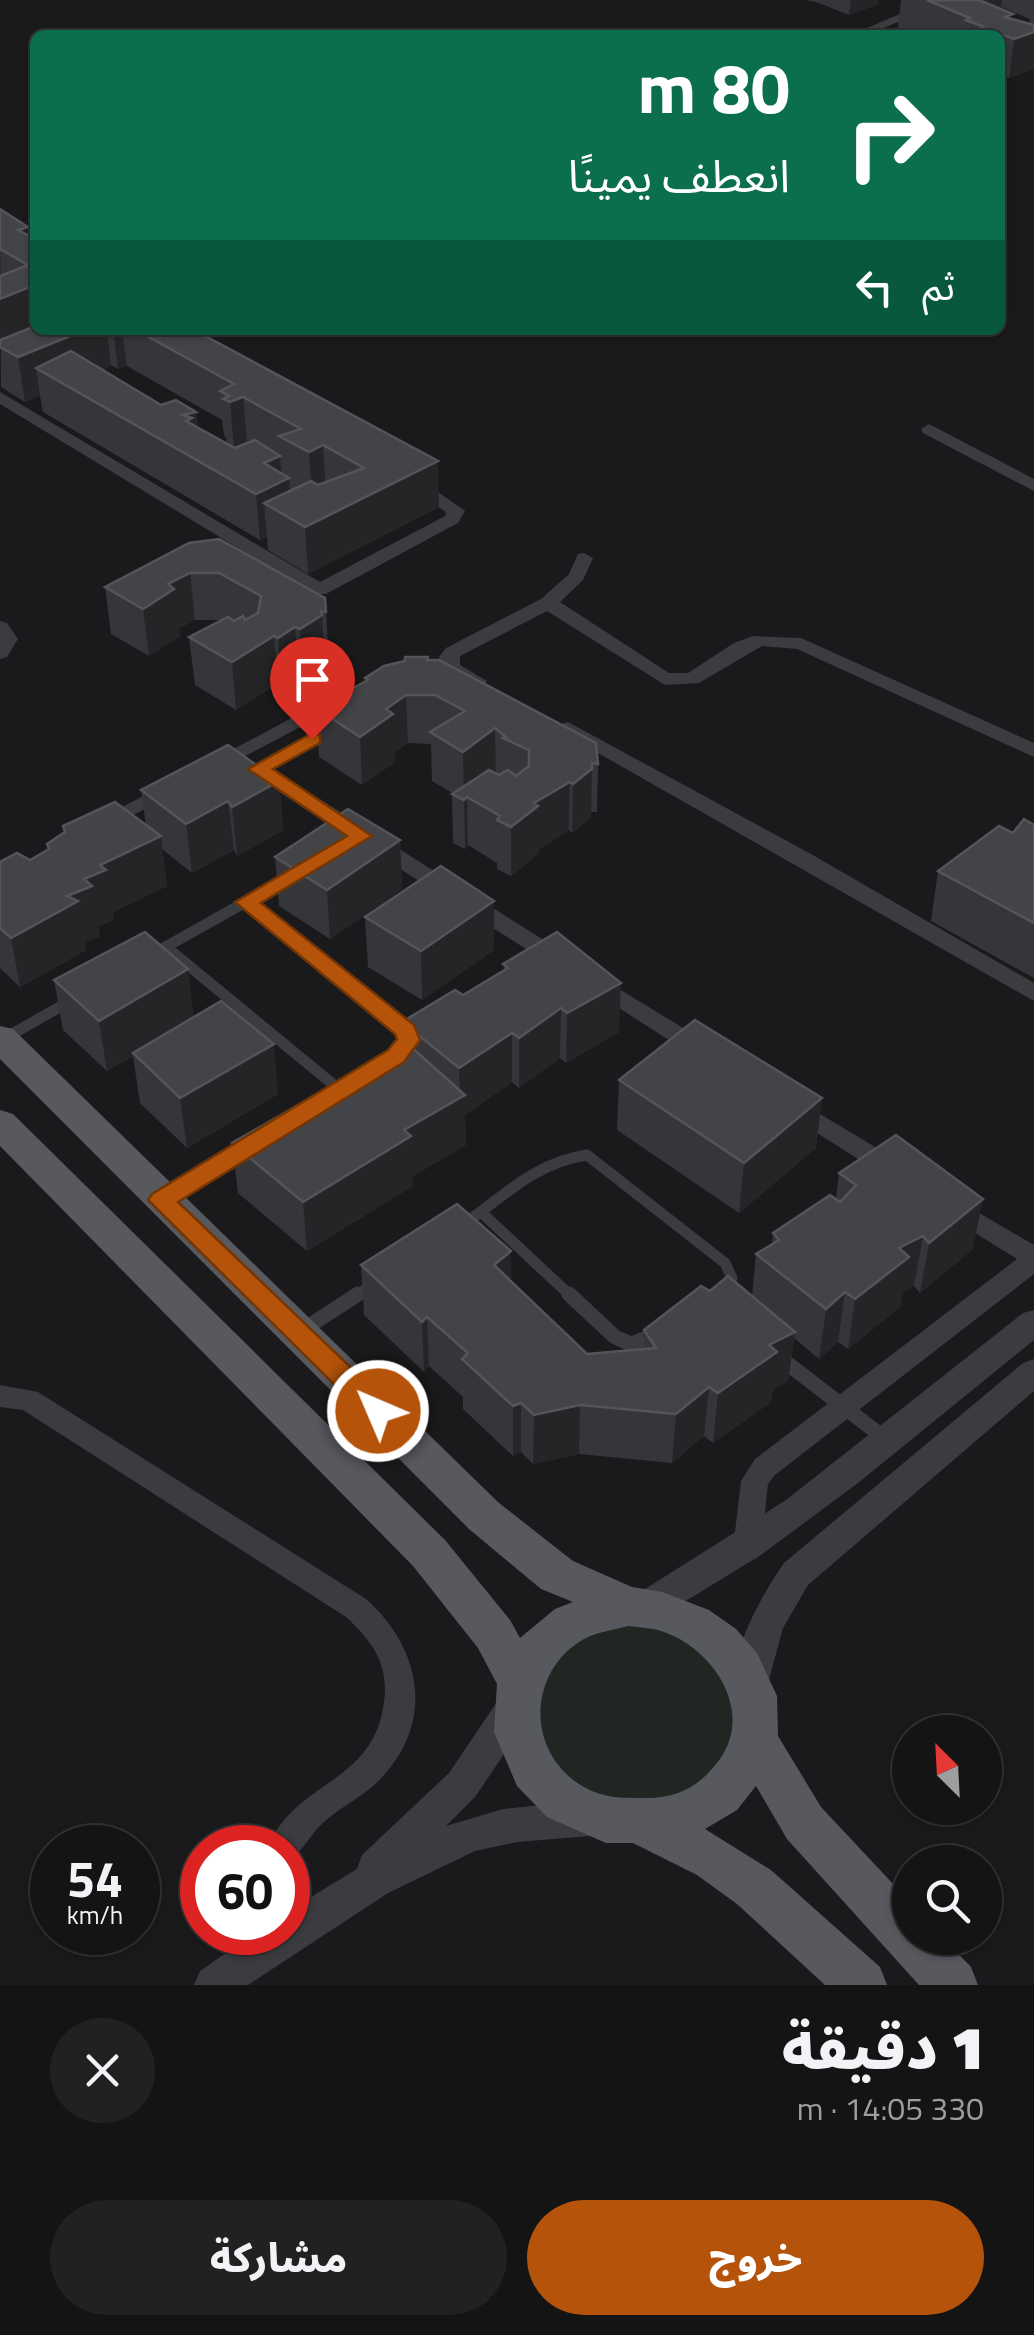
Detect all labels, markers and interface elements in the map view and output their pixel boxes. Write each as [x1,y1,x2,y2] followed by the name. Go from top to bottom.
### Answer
[637,34,790,140] text: 80 m
[825,70,955,200] icon: right
[568,141,790,209] text: انعطف يمينًا
[922,257,955,315] text: ثم
[847,260,902,315] icon: left
[270,637,355,740] pin
[285,652,340,707] icon: arrive
[326,1359,430,1463] position arrow
[892,1715,1002,1825] north arrow
[892,1715,1002,1955] map controls
[180,1825,310,1955] speed limit sign: 60
[67,1840,123,1916] text: 54
[892,1845,1002,1955] button: search
[67,1896,123,1934] text: km/h
[781,2001,984,2092] text: 1 دقيقة
[50,2018,155,2123] button: close
[797,2084,984,2132] text: 330 m · 14:05
[50,2200,507,2315] button: مشاركة
[527,2200,984,2315] button: خروج

